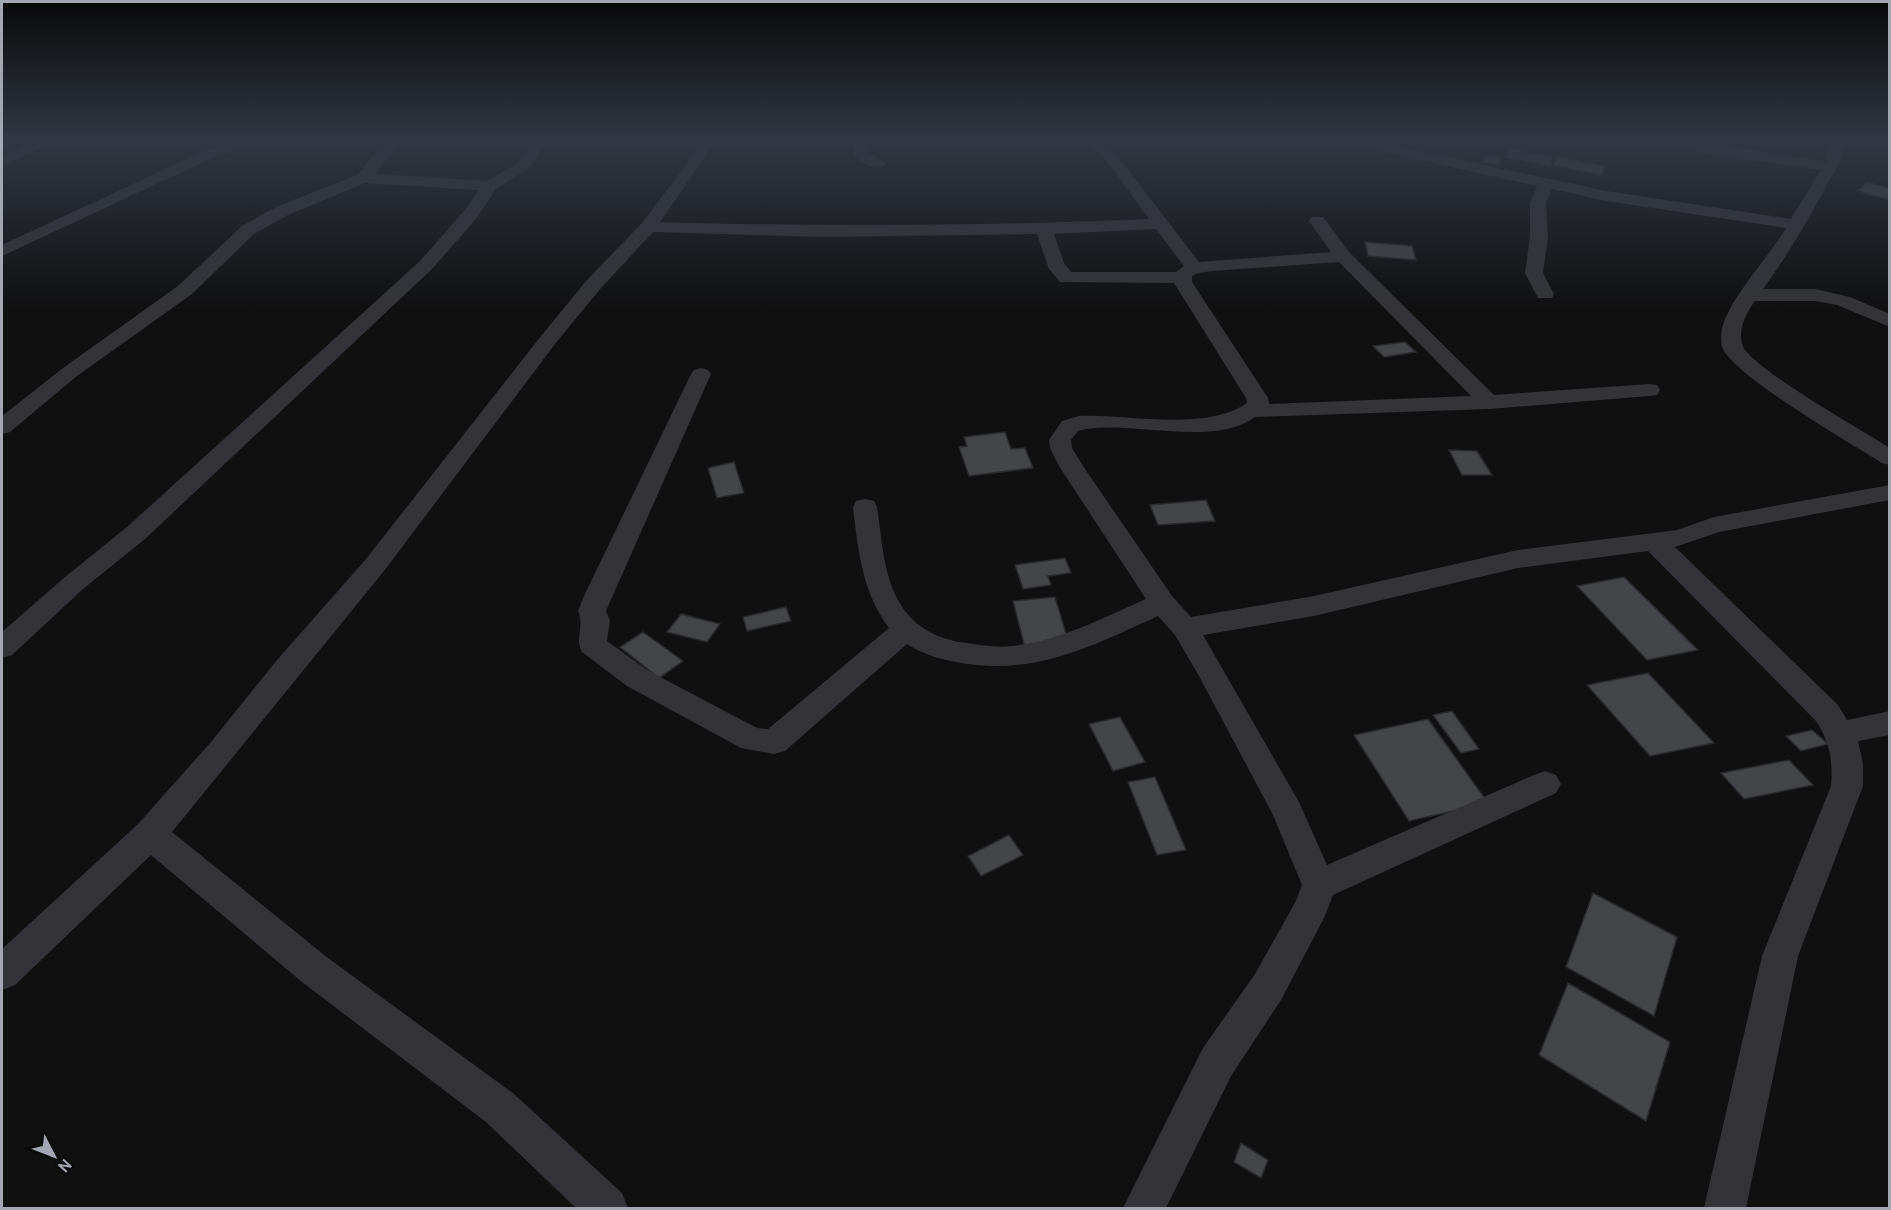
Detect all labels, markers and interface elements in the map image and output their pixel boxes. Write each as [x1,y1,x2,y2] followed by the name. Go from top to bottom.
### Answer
[24,1126,84,1186] north arrow
[54,1155,76,1176] text: N

